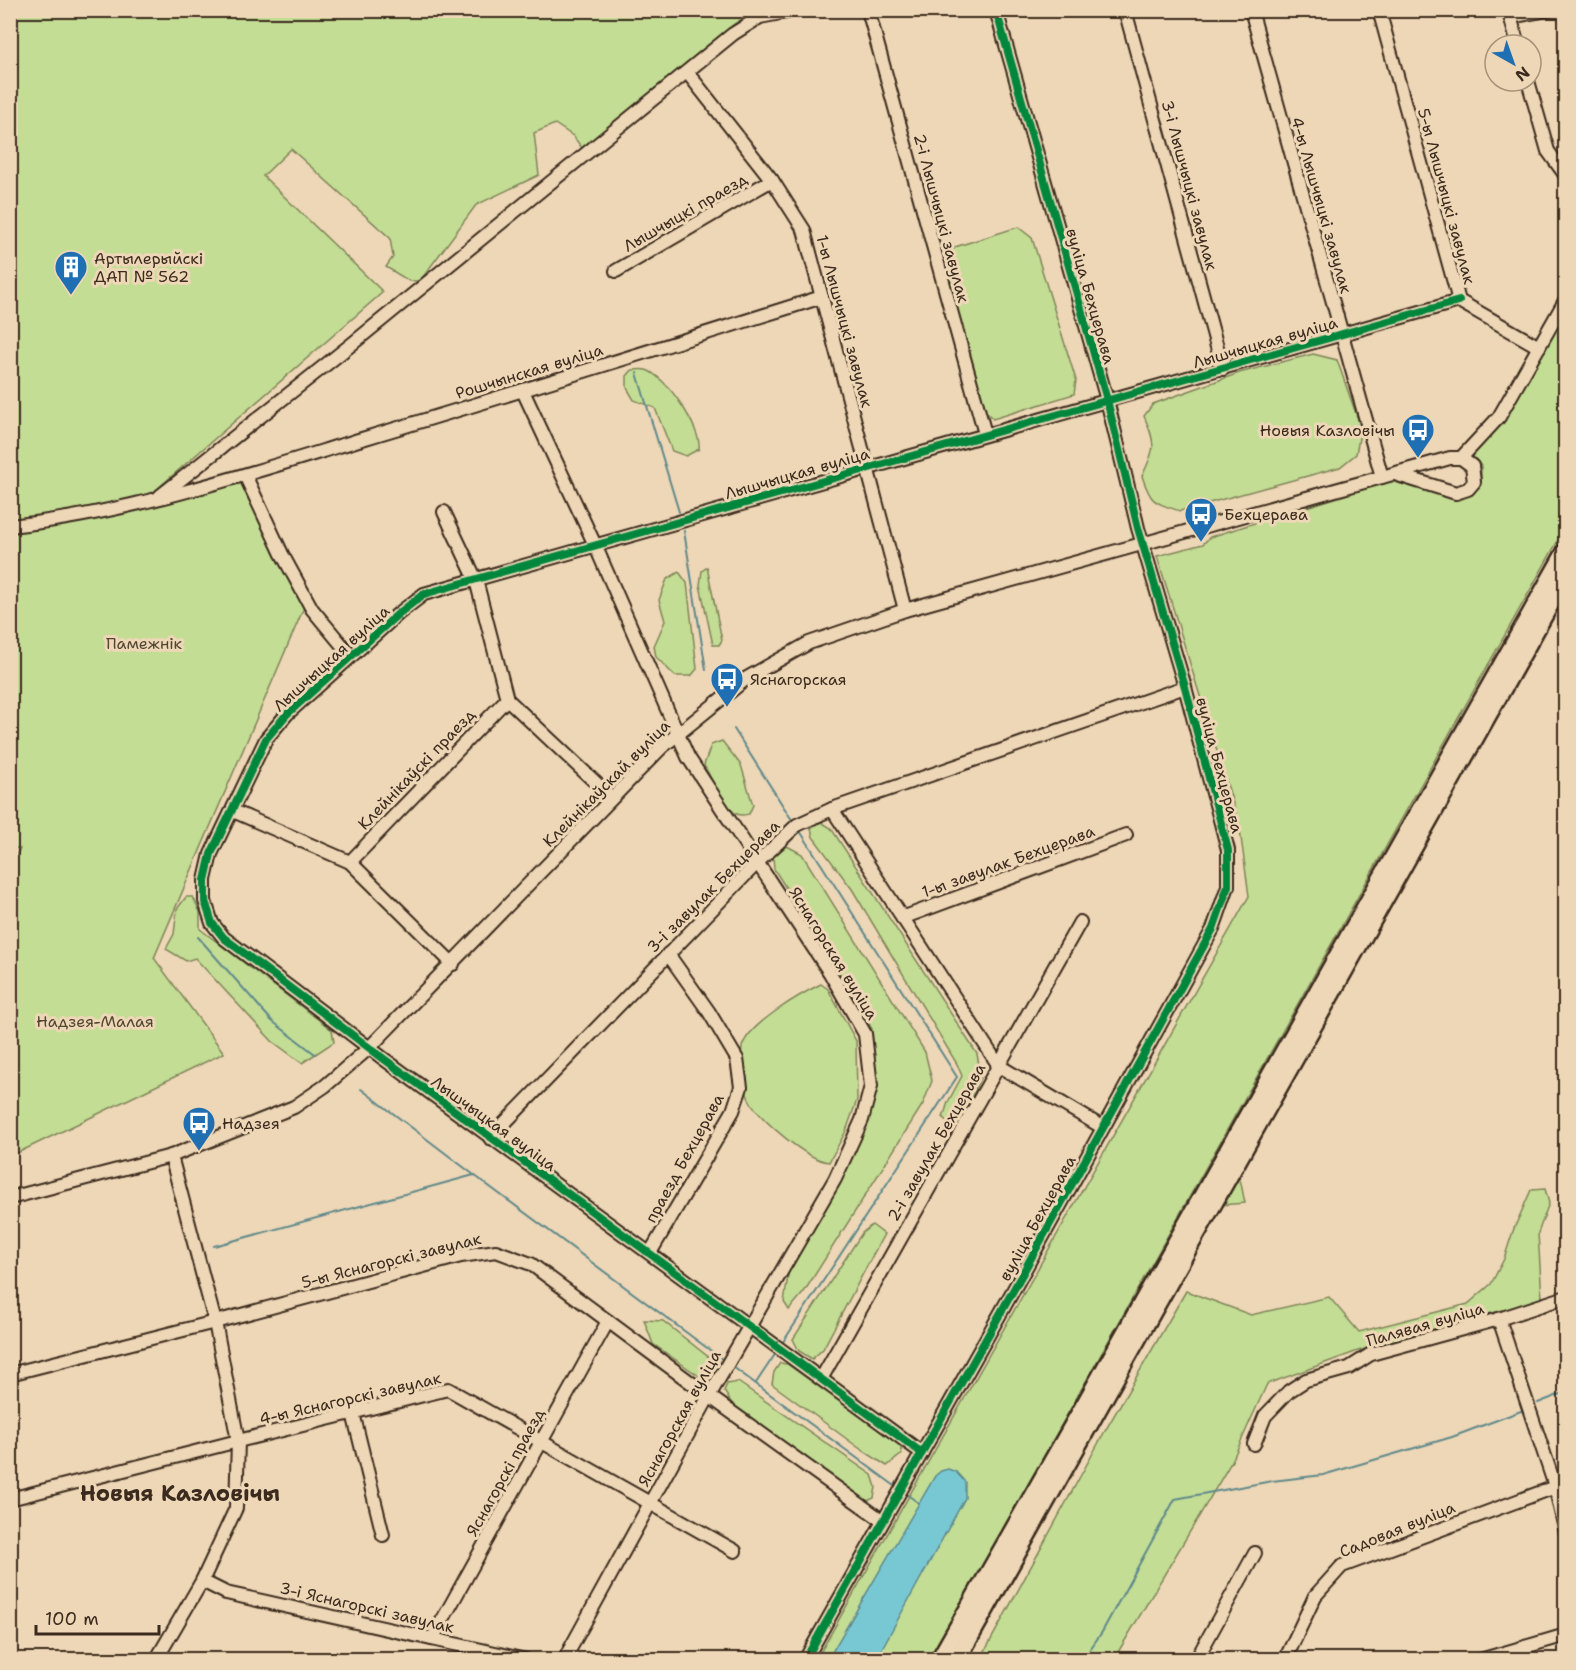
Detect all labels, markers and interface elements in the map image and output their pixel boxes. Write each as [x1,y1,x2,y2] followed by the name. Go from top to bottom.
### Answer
[1483,33,1543,93] north arrow
[1511,62,1534,86] text: N
[1157,98,1222,273] street label: 3-і Лышчыцкі завулак
[1413,106,1480,287] street label: 5-ы Лышчыцкі завулак
[1286,114,1357,296] street label: 4-ы Лышчыцкі завулак
[909,131,974,305] street label: 2-і Лышчыцкі завулак
[619,168,751,256] street label: Лышчыцкі праезд
[1061,226,1120,366] street label: вуліца Бехцерава
[811,233,878,410] street label: 1-ы Лышчыцкі завулак
[94,248,203,287] place label: Артылерыйскі ДАП № 562
[53,249,89,296] building icon: Артылерыйскі ДАП № 562
[1190,312,1340,373] street label: Лышчыцкая вуліца
[453,339,605,404] street label: Рошчынская вуліца
[1400,412,1436,459] bus stop icon: Новыя Казловічы
[1260,420,1395,441] place label: Новыя Казловічы
[722,443,872,504] street label: Лышчыцкая вуліца
[1183,496,1219,543] bus stop icon: Бехцерава
[1224,504,1308,525] place label: Бехцерава
[269,601,394,716] street label: Лышчыцкая вуліца
[106,633,183,654] park label: Памежнік
[709,661,745,708] bus stop icon: Яснагорская
[750,669,847,690] place label: Яснагорская
[1191,695,1248,836] street label: вуліца Бехцерава
[353,704,480,834] street label: Клейнікаўскі праезд
[538,715,675,851] street label: Клейнікаўскай вуліца
[642,815,784,957] street label: 3-і завулак Бехцерава
[919,820,1097,903] street label: 1-ы завулак Бехцерава
[784,883,883,1024] street label: Яснагорская вуліца
[36,1011,154,1032] park label: Надзея-Малая
[883,1059,990,1225] street label: 2-і завулак Бехцерава
[427,1071,560,1176] street label: Лышчыцкая вуліца
[640,1090,729,1227] street label: праезд Бехцерава
[181,1105,217,1152] bus stop icon: Надзея
[222,1113,280,1134] place label: Надзея
[994,1152,1081,1285] street label: вуліца Бехцерава
[299,1228,484,1293] street label: 5-ы Яснагорскі завулак
[1364,1298,1487,1351] street label: Палявая вуліца
[633,1346,726,1490] street label: Яснагорская вуліца
[257,1367,444,1430] street label: 4-ы Яснагорскі завулак
[462,1405,549,1540] street label: Яснагорскі праезд
[80,1479,280,1508] district label: Новыя Казловічы
[1336,1497,1458,1562] street label: Садовая вуліца
[278,1577,457,1638] street label: 3-і Яснагорскі завулак
[36,1598,159,1636] scale bar
[45,1607,99,1631] text: 100 m

